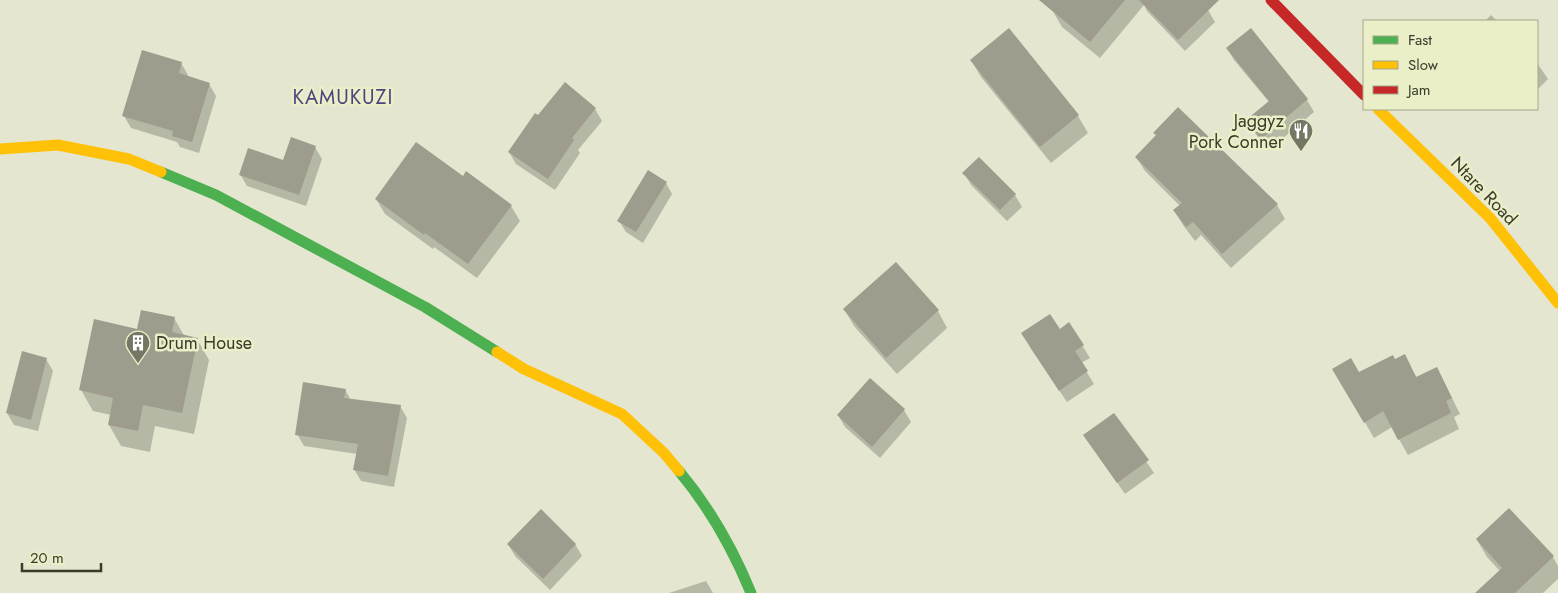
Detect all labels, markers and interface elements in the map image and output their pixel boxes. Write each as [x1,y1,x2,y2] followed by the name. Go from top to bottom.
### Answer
[1363,20,1538,110] legend
[1408,29,1432,51] text: Fast
[1408,54,1439,76] text: Slow
[1406,79,1431,101] text: Jam
[293,83,393,112] district label: KAMUKUZI
[1189,108,1285,155] place label: Jaggyz Pork Conner
[1288,118,1314,152] restaurant icon: Jaggyz Pork Conner
[1445,151,1523,231] street label: Ntare Road
[125,330,151,364] building icon: Drum House
[156,330,252,356] place label: Drum House
[22,540,101,572] scale bar
[30,547,64,569] text: 20 m

